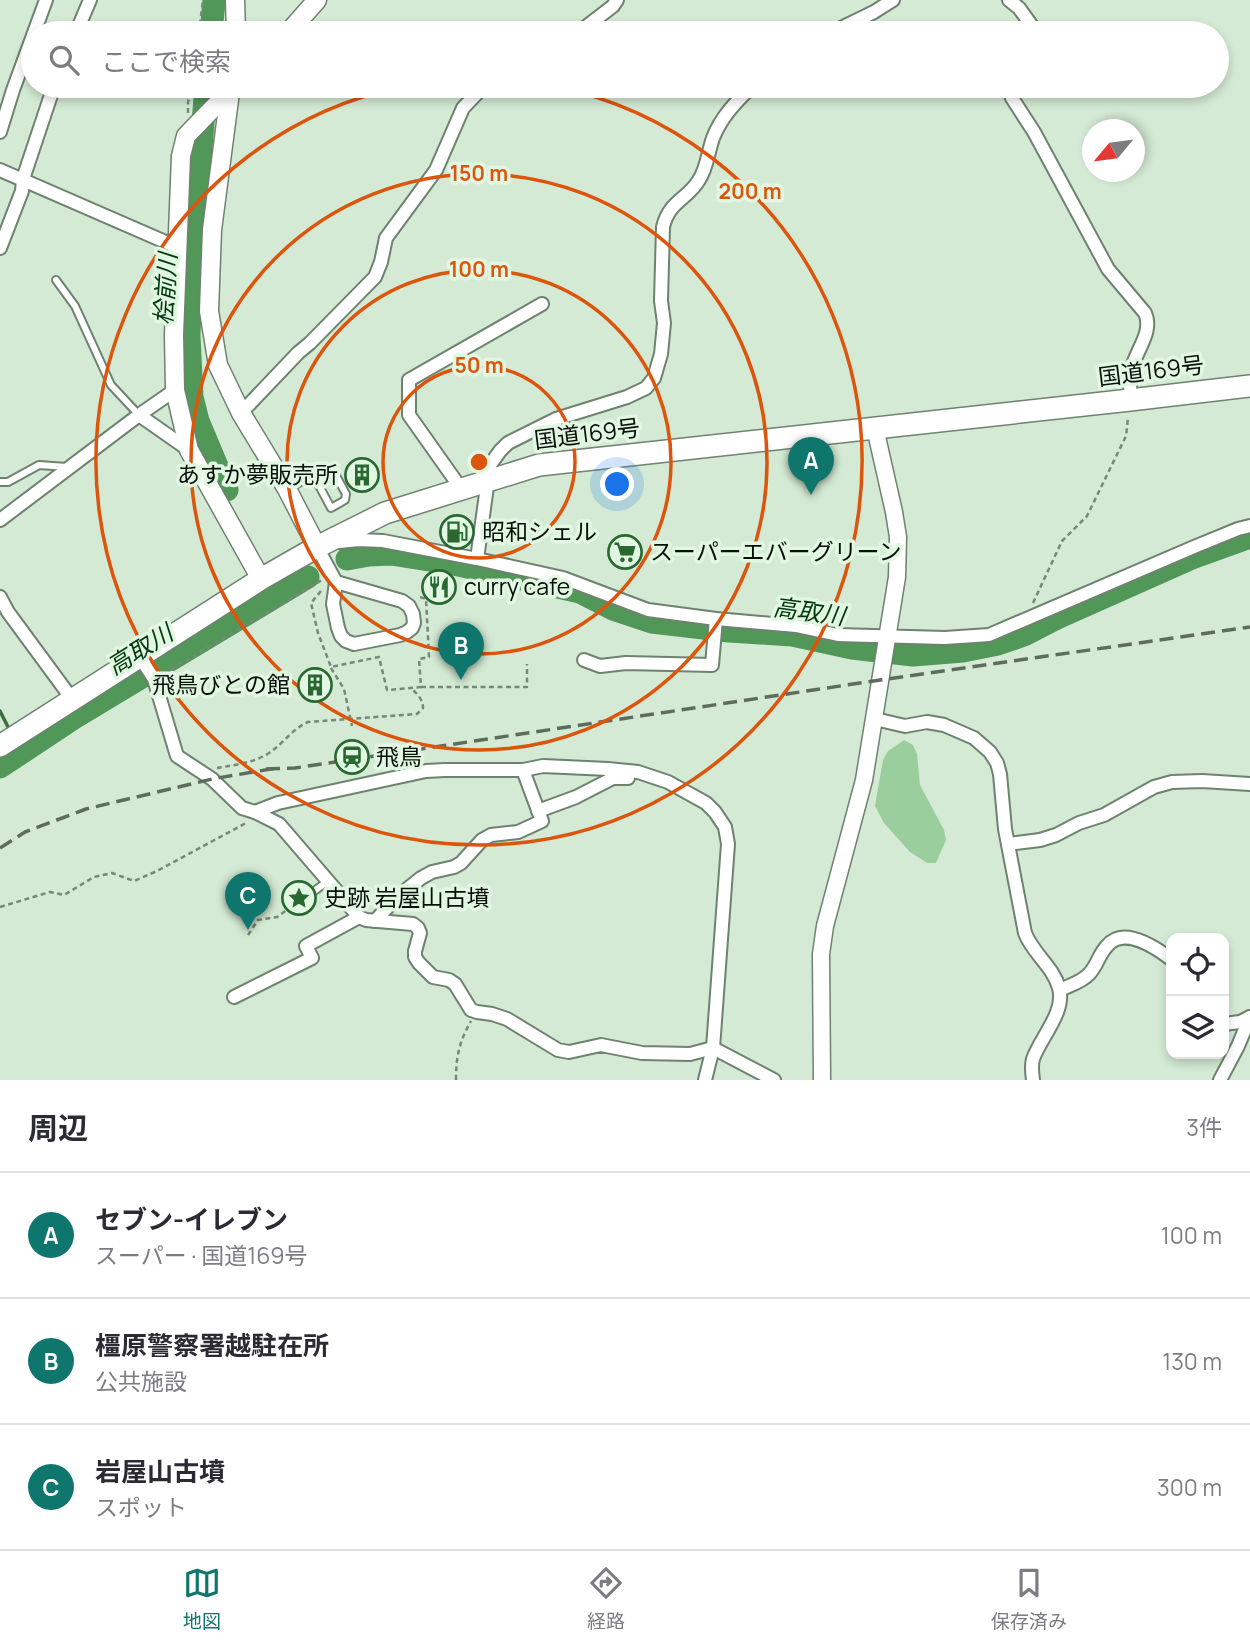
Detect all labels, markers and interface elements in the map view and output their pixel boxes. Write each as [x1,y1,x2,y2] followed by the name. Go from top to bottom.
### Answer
[21,21,1229,98] search box
[45,41,83,79] icon: search
[101,43,231,79] text: ここで検索
[1082,119,1145,182] north arrow
[450,159,508,187] text: 150 m
[718,177,782,205] text: 200 m
[146,249,184,326] water label: 桧前川
[449,255,509,283] text: 100 m
[1096,348,1206,392] street label: 国道169号
[454,351,504,379] text: 50 m
[532,411,642,455] street label: 国道169号
[788,437,834,495] pin: A
[467,450,491,474] centre of rings
[343,456,381,494] building icon: あすか夢販売所
[177,458,338,490] place label: あすか夢販売所
[600,467,634,501] your location
[438,513,476,551] fuel station icon: 昭和シェル
[482,515,597,547] place label: 昭和シェル
[606,533,644,571] supermarket icon: スーパーエバーグリーン
[650,535,902,567] place label: スーパーエバーグリーン
[420,568,458,606] restaurant icon: curry cafe
[464,570,570,602] place label: curry cafe
[771,589,850,632] water label: 高取川
[100,614,181,682] water label: 高取川
[438,622,484,680] pin: B
[296,666,334,704] building icon: 飛鳥びとの館
[152,668,290,700] place label: 飛鳥びとの館
[333,738,371,776] station icon: 飛鳥
[376,740,422,772] place label: 飛鳥
[225,872,271,930] pin: C
[280,879,318,917] place icon: 史跡 岩屋山古墳
[324,881,490,913] place label: 史跡 岩屋山古墳
[1166,933,1229,1059] map controls
[1166,933,1229,996] button: locate
[1166,996,1229,1059] button: layers
[28,1107,88,1148] text: 周辺
[1186,1111,1222,1143] text: 3件
[95,1201,288,1237] text: セブン-イレブン
[43,1219,59,1251] text: A
[1161,1219,1222,1251] text: 100 m
[95,1239,307,1271] text: スーパー · 国道169号
[95,1327,329,1363] text: 橿原警察署越駐在所
[44,1345,58,1377] text: B
[1162,1345,1222,1377] text: 130 m
[95,1365,187,1397] text: 公共施設
[95,1453,225,1489] text: 岩屋山古墳
[43,1471,60,1503] text: C
[1157,1471,1222,1503] text: 300 m
[95,1491,187,1523] text: スポット
[183,1564,221,1634] tab: 地図
[587,1564,625,1634] tab: 経路
[991,1564,1067,1634] tab: 保存済み

